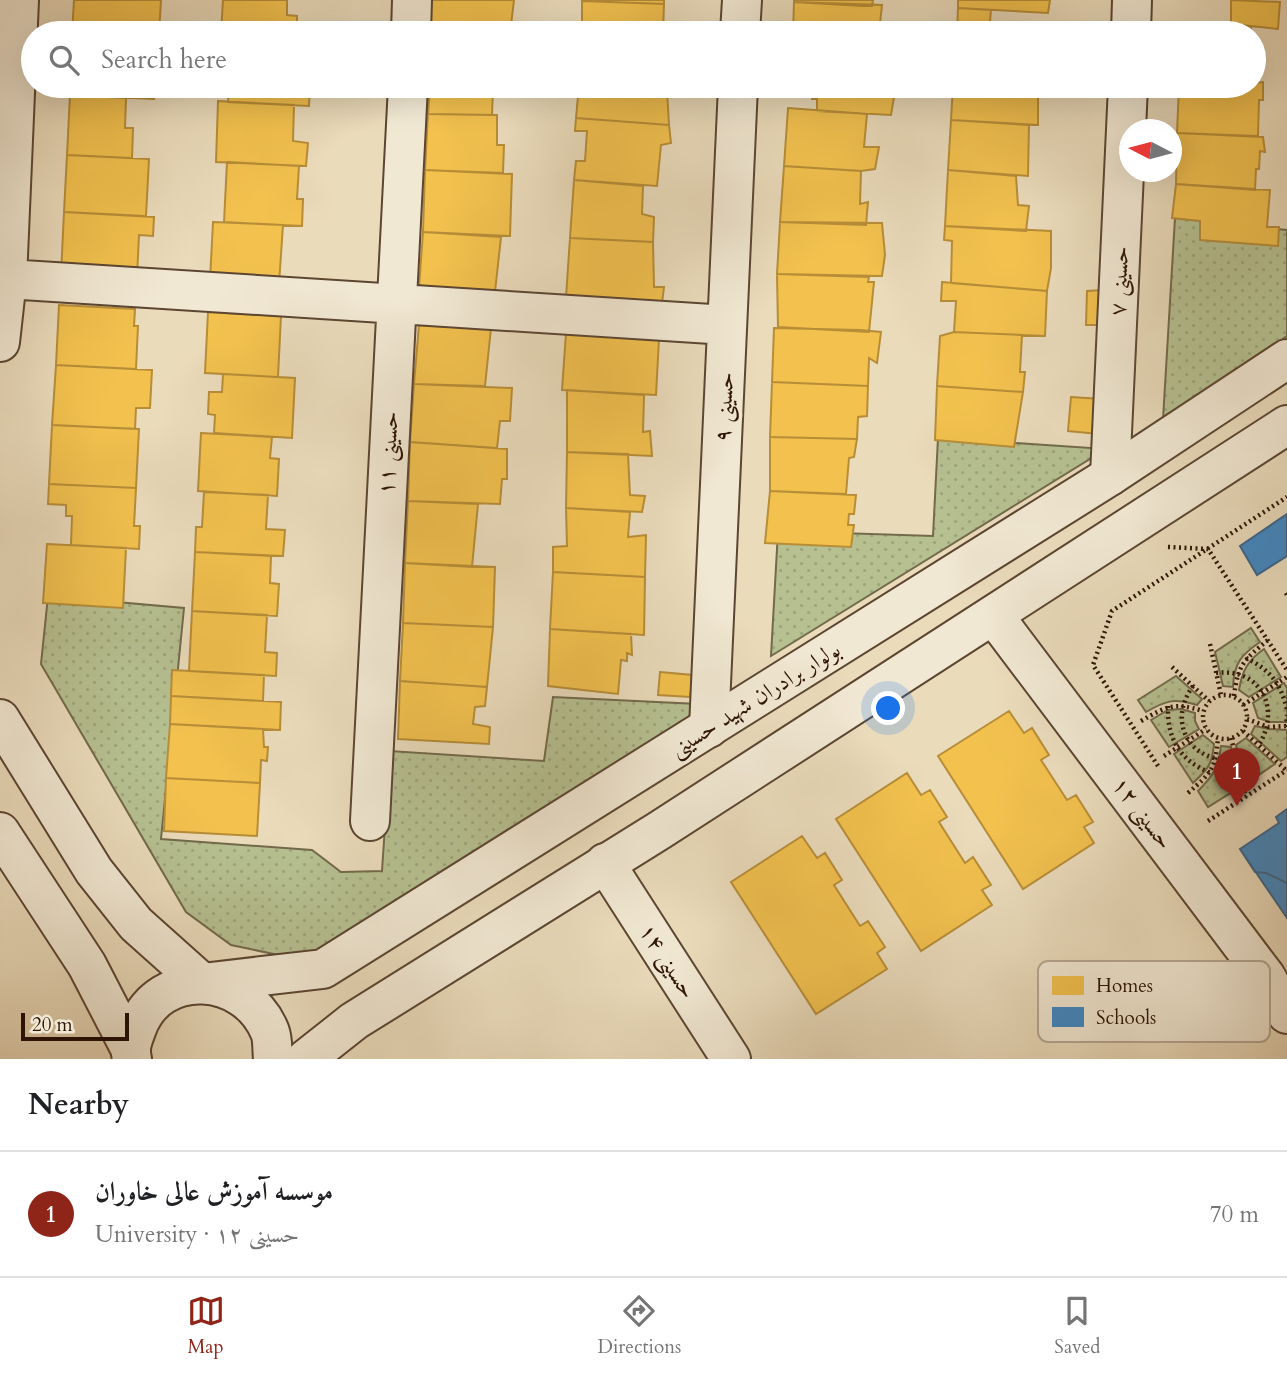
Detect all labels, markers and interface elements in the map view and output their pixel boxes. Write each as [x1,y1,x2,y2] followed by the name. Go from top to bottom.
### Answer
[21,21,1266,98] search box
[45,41,83,79] icon: search
[101,42,227,77] text: Search here
[1119,119,1182,182] north arrow
[1102,245,1136,317] street label: حسینی ۷
[707,371,741,443] street label: حسینی ۹
[370,410,406,496] street label: حسینی ۱۱
[664,634,846,764] street label: بولوار برادران شهید حسینی
[871,691,905,725] your location
[1214,748,1260,806] pin: 1
[1105,770,1181,856] street label: حسینی ۱۲
[632,918,704,1004] street label: حسینی ۱۴
[1038,961,1270,1042] legend
[1096,973,1153,999] text: Homes
[1096,1005,1156,1031] text: Schools
[21,1010,130,1042] scale bar
[32,1012,73,1038] text: 20 m
[28,1084,129,1125] text: Nearby
[95,1174,333,1209] text: موسسه آموزش عالی خاوران
[45,1199,57,1230] text: 1
[1210,1199,1259,1230] text: 70 m
[95,1219,299,1250] text: University · حسینی ۱۲
[187,1292,225,1360] tab: Map
[598,1292,681,1360] tab: Directions
[1054,1292,1100,1360] tab: Saved

